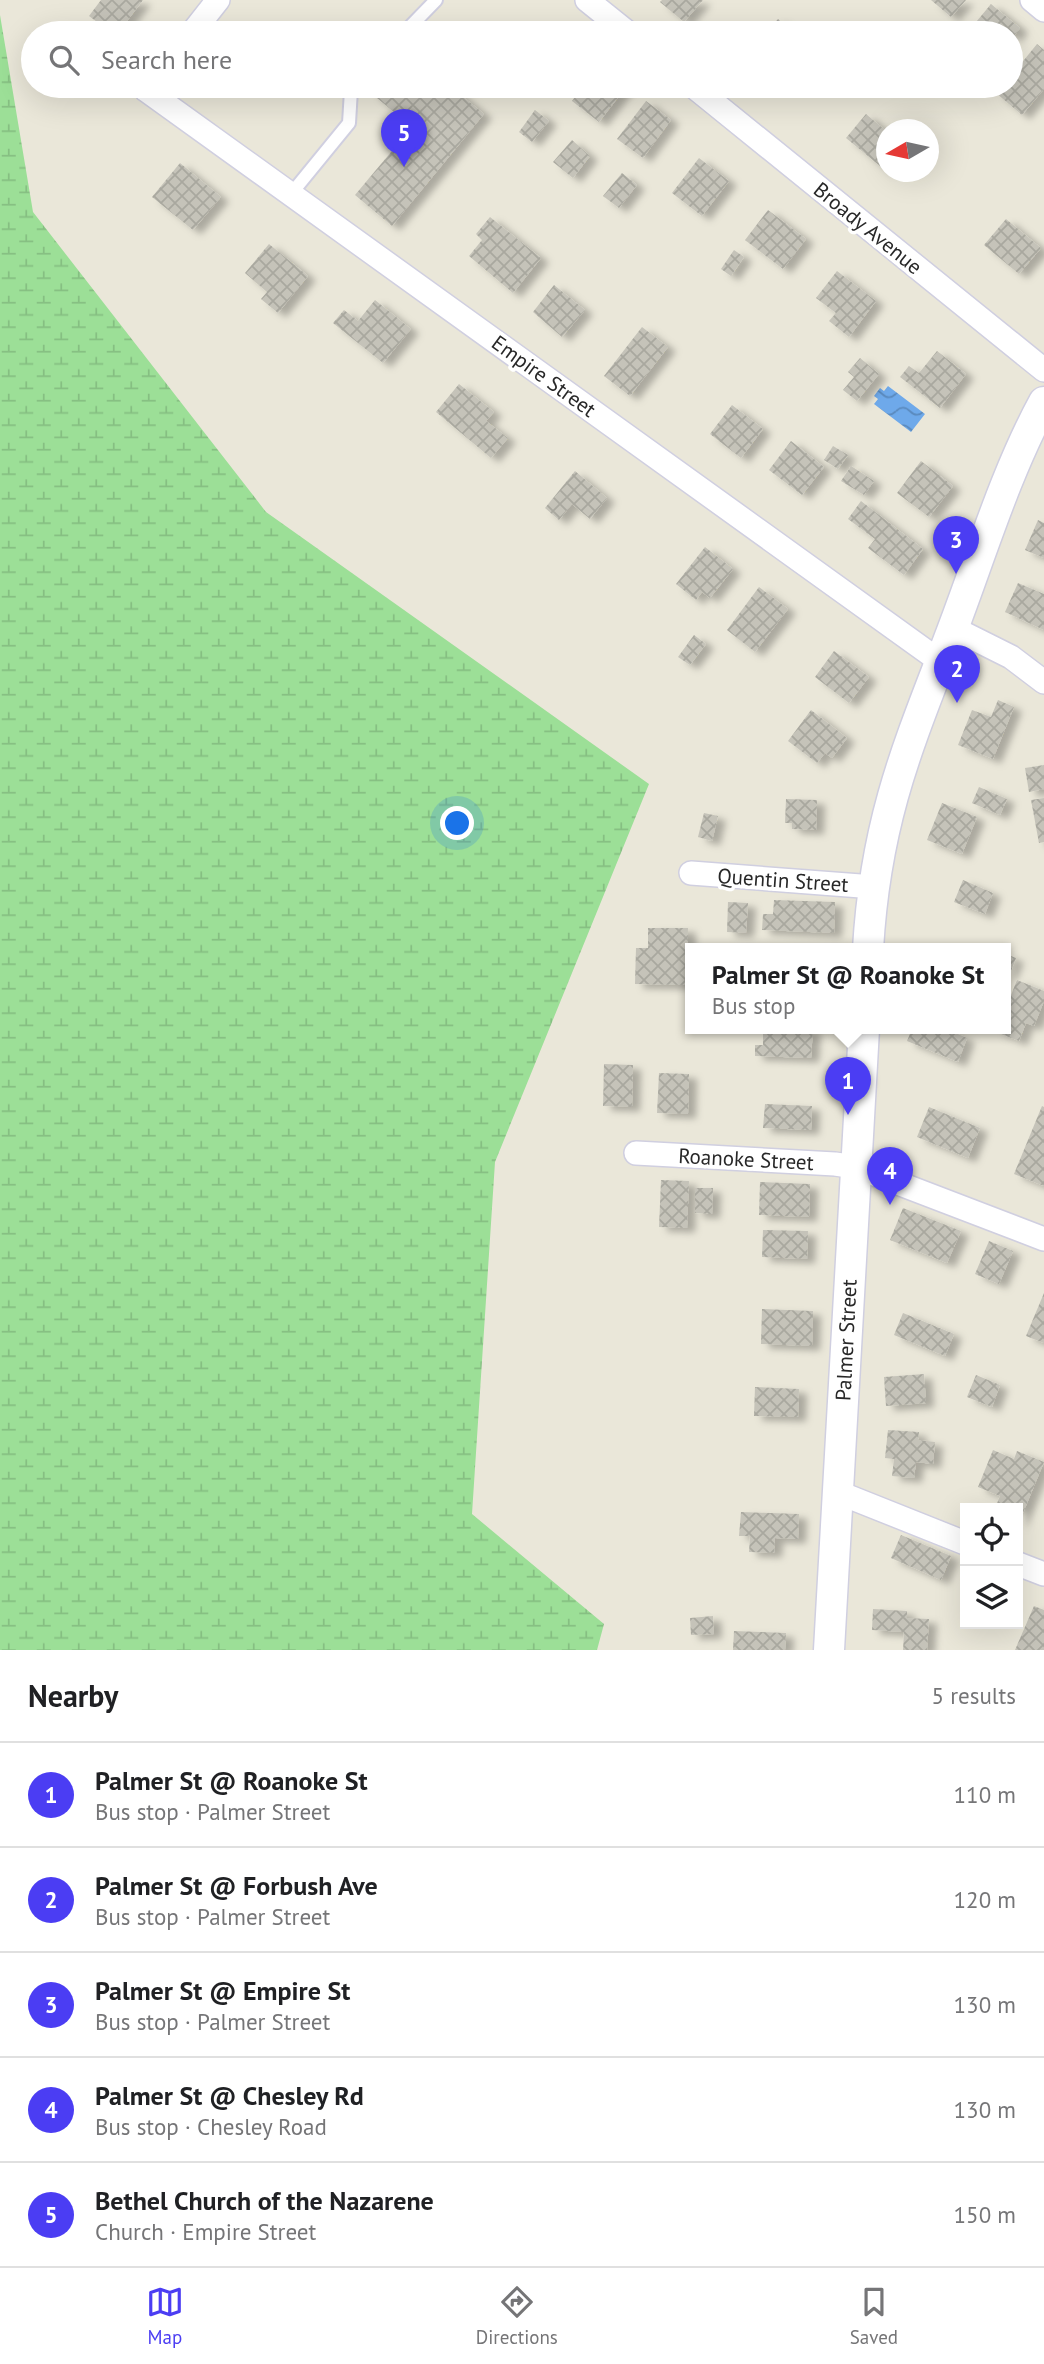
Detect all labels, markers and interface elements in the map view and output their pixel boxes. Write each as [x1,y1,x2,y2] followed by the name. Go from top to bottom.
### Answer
[21,21,1023,98] search box
[45,41,83,79] icon: search
[101,43,232,76] text: Search here
[381,109,427,167] pin: 5
[876,119,939,182] north arrow
[808,176,928,280] street label: Broady Avenue
[487,329,601,423] street label: Empire Street
[933,516,979,574] pin: 3
[934,645,980,703] pin: 2
[440,806,474,840] your location
[717,862,849,898] street label: Quentin Street
[685,943,1011,1034] popup
[712,958,984,991] text: Palmer St @ Roanoke St
[712,991,795,1020] text: Bus stop
[825,1057,871,1115] pin: 1
[678,1142,814,1176] street label: Roanoke Street
[867,1147,913,1205] pin: 4
[829,1279,863,1401] street label: Palmer Street
[960,1503,1023,1629] map controls
[960,1503,1023,1566] button: locate
[960,1566,1023,1629] button: layers
[28,1676,118,1715] text: Nearby
[932,1681,1016,1710] text: 5 results
[95,1764,368,1797] text: Palmer St @ Roanoke St
[44,1780,58,1809] text: 1
[954,1780,1016,1809] text: 110 m
[95,1797,330,1826] text: Bus stop · Palmer Street
[95,1869,378,1902] text: Palmer St @ Forbush Ave
[44,1885,58,1914] text: 2
[954,1885,1016,1914] text: 120 m
[95,1902,330,1931] text: Bus stop · Palmer Street
[95,1974,350,2007] text: Palmer St @ Empire St
[44,1990,58,2019] text: 3
[954,1990,1016,2019] text: 130 m
[95,2007,330,2036] text: Bus stop · Palmer Street
[95,2079,364,2112] text: Palmer St @ Chesley Rd
[44,2095,58,2124] text: 4
[954,2095,1016,2124] text: 130 m
[95,2112,327,2141] text: Bus stop · Chesley Road
[95,2184,434,2217] text: Bethel Church of the Nazarene
[44,2200,58,2229] text: 5
[954,2200,1016,2229] text: 150 m
[95,2217,316,2246] text: Church · Empire Street
[146,2283,184,2349] tab: Map
[476,2283,558,2349] tab: Directions
[850,2283,898,2349] tab: Saved

